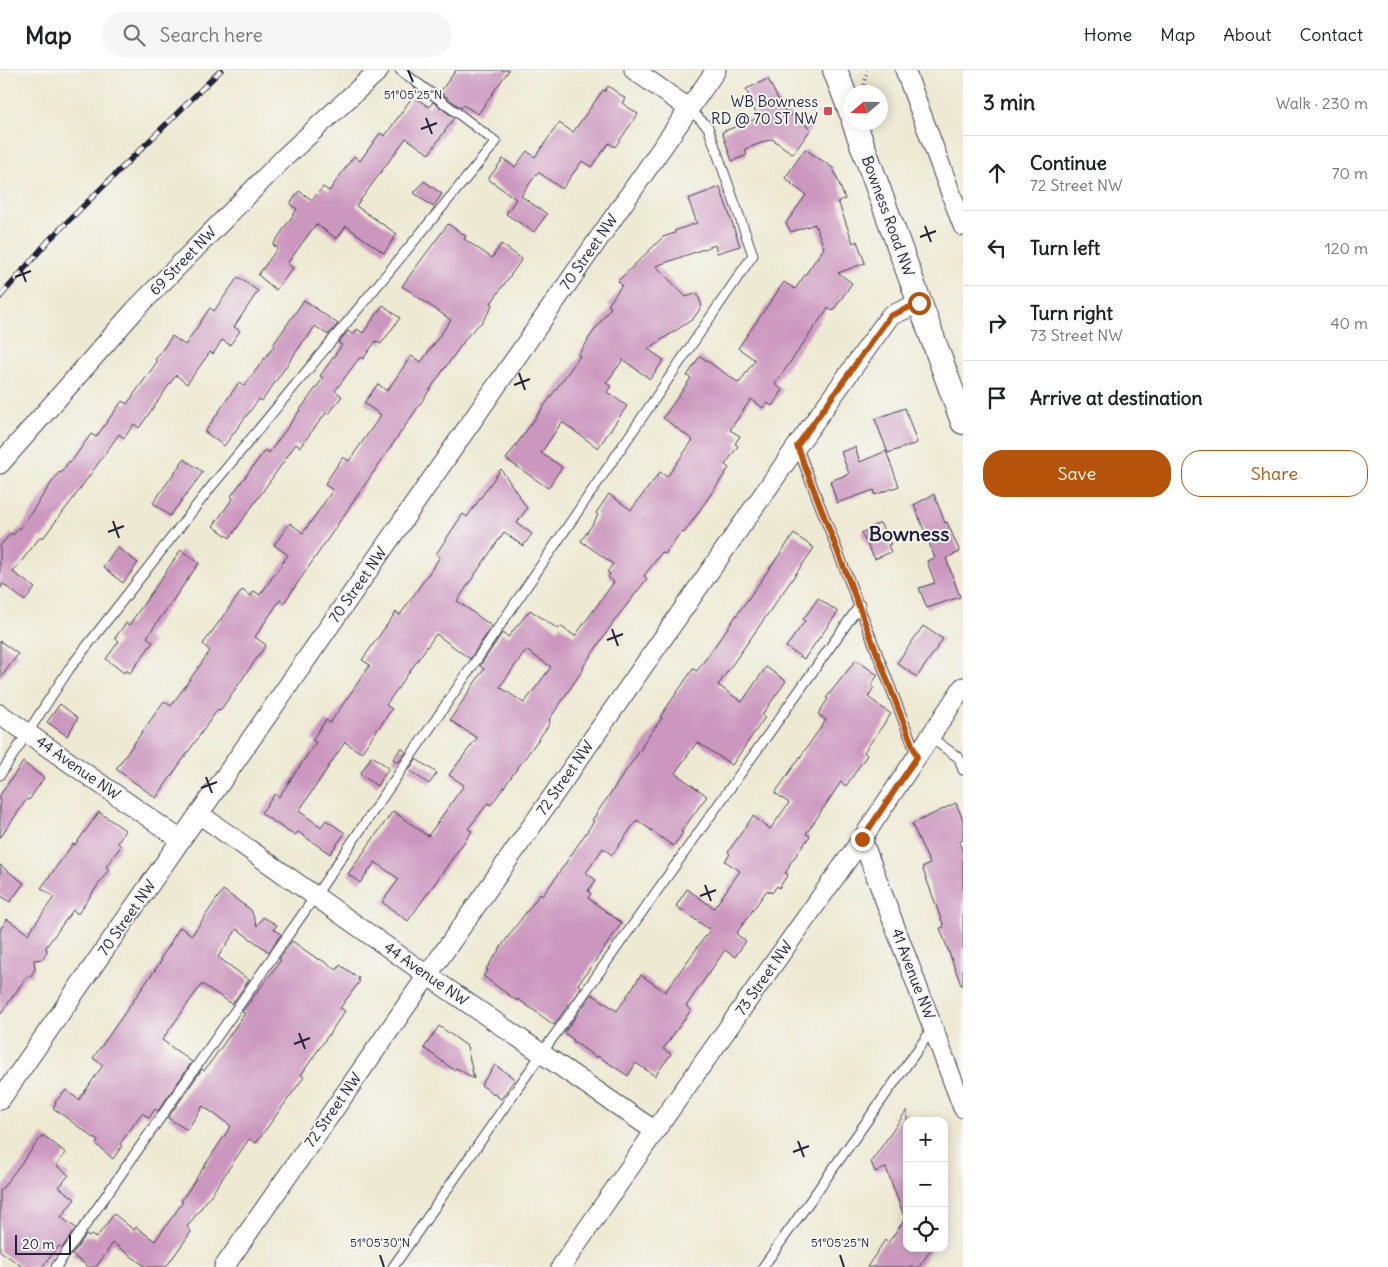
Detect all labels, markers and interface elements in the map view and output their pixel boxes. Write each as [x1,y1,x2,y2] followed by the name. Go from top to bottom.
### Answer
[102,12,452,57] search box
[25,20,72,50] text: Map
[120,21,148,49] icon: search
[160,23,263,47] text: Search here
[1084,23,1132,46] text: Home
[1160,23,1195,46] text: Map
[1223,23,1271,46] text: About
[1299,23,1363,46] text: Contact
[843,85,888,130] north arrow
[384,87,442,102] text: 51°05'25"N
[983,89,1035,116] text: 3 min
[711,92,818,128] place label: WB Bowness RD @ 70 ST NW
[1276,93,1368,113] text: Walk · 230 m
[822,105,834,117] marker: WB Bowness RD @ 70 ST NW
[1030,151,1107,175] text: Continue
[858,153,919,279] street label: Bowness Road NW
[983,159,1011,187] icon: ahead
[1332,163,1368,183] text: 70 m
[1030,175,1123,195] text: 72 Street NW
[555,210,622,293] street label: 70 Street NW
[145,222,220,299] street label: 69 Street NW
[983,234,1011,262] icon: left
[1030,236,1100,260] text: Turn left
[1325,238,1368,258] text: 120 m
[908,292,931,315] route start
[1030,301,1113,325] text: Turn right
[983,309,1011,337] icon: right
[1330,313,1368,333] text: 40 m
[1030,325,1123,345] text: 73 Street NW
[983,384,1011,412] icon: arrive
[1030,386,1203,410] text: Arrive at destination
[983,450,1171,497] button: Save
[1181,450,1368,497] button: Share
[869,521,949,546] district label: Bowness
[324,543,391,626] street label: 70 Street NW
[32,731,124,804] street label: 44 Avenue NW
[532,736,597,819] street label: 72 Street NW
[851,828,874,851] route end
[93,876,160,959] street label: 70 Street NW
[887,926,940,1022] street label: 41 Avenue NW
[731,936,797,1019] street label: 73 Street NW
[380,937,472,1010] street label: 44 Avenue NW
[300,1068,365,1151] street label: 72 Street NW
[903,1117,948,1252] map controls
[903,1117,948,1162] button: +
[903,1162,948,1207] button: −
[903,1207,948,1252] button: locate
[15,1232,71,1255] scale bar
[22,1235,55,1253] text: 20 m
[350,1235,410,1250] text: 51°05'30"N
[811,1235,869,1250] text: 51°05'25"N

